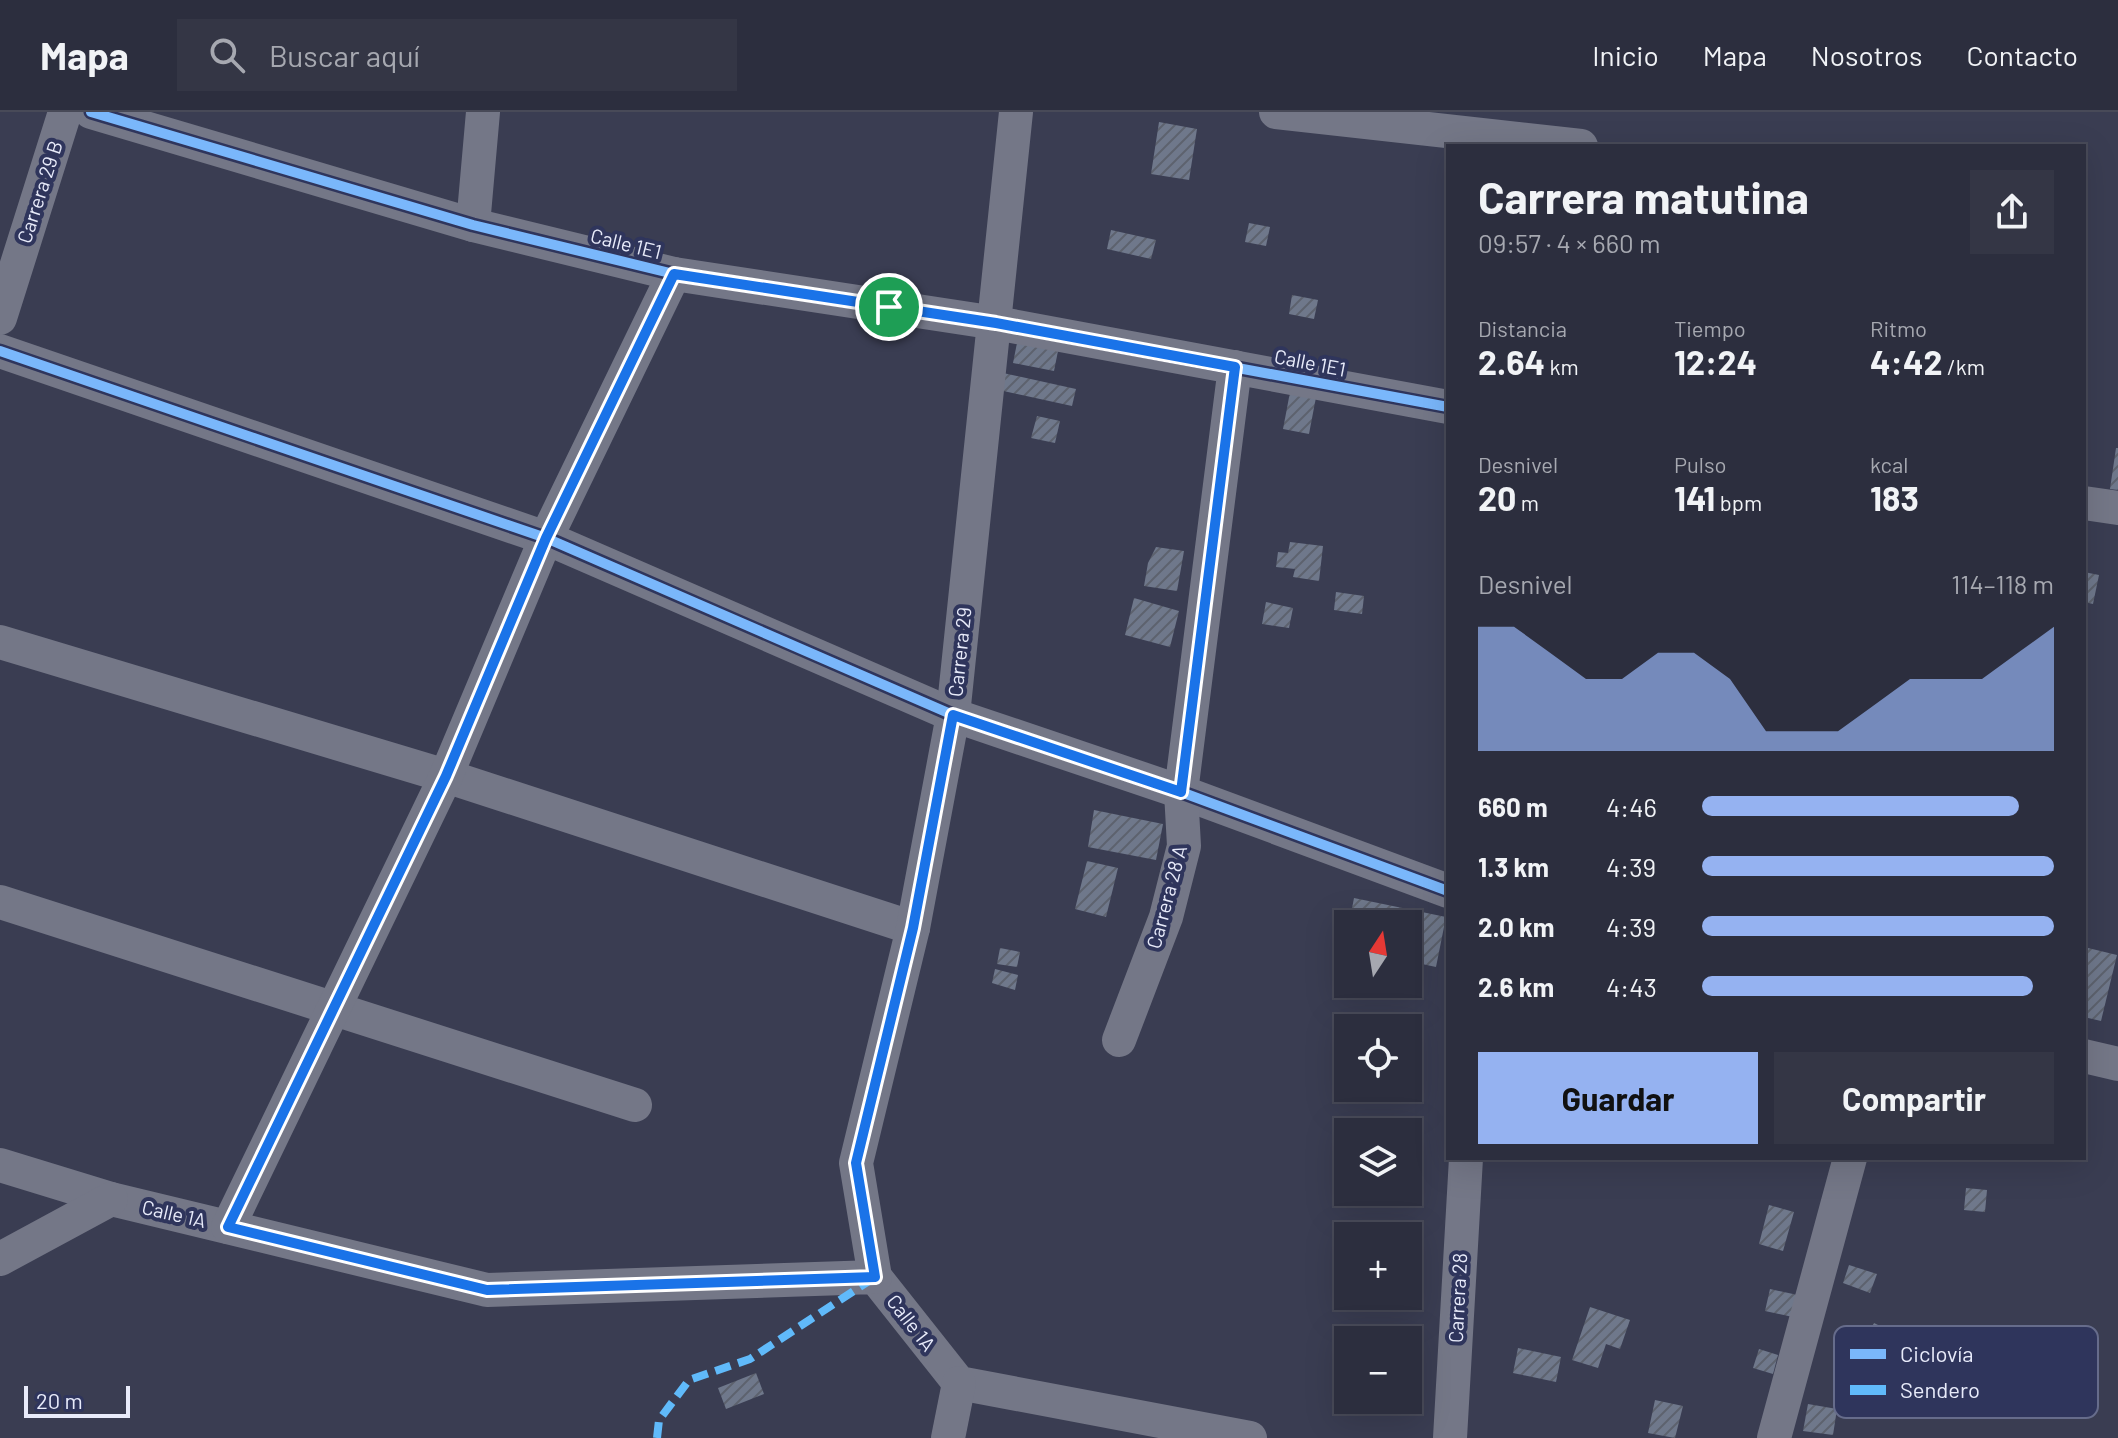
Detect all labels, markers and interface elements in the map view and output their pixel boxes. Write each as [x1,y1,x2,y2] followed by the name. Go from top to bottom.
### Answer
[177,19,737,91] search box
[40,32,129,78] text: Mapa
[205,33,249,77] icon: search
[269,37,420,73] text: Buscar aquí
[1592,38,1659,72] text: Inicio
[1703,38,1767,72] text: Mapa
[1811,38,1923,72] text: Nosotros
[1967,38,2078,72] text: Contacto
[11,137,67,246] street label: Carrera 29 B
[1478,170,1809,223] text: Carrera matutina
[1970,170,2054,254] button: share
[588,223,664,263] street label: Calle 1E1
[1478,227,1660,258] text: 09:57 · 4 × 660 m
[855,273,923,341] pin
[867,285,911,329] icon: arrive
[1478,315,1567,341] text: Distancia
[1674,315,1746,341] text: Tiempo
[1870,315,1927,341] text: Ritmo
[1478,341,1545,382] text: 2.64
[1674,341,1757,382] text: 12:24
[1870,341,1943,382] text: 4:42
[1272,343,1348,381] street label: Calle 1E1
[1545,353,1579,379] text: km
[1943,353,1985,379] text: /km
[1478,451,1558,477] text: Desnivel
[1674,451,1726,477] text: Pulso
[1870,451,1908,477] text: kcal
[1478,477,1516,518] text: 20
[1674,477,1715,518] text: 141
[1870,477,1919,518] text: 183
[1516,489,1539,515] text: m
[1715,489,1762,515] text: bpm
[1478,568,1573,599] text: Desnivel
[1951,568,2054,599] text: 114–118 m
[942,606,976,698] street label: Carrera 29
[1478,791,1548,822] text: 660 m
[1606,791,1657,822] text: 4:46
[1141,842,1191,951] street label: Carrera 28 A
[1478,851,1549,882] text: 1.3 km
[1606,851,1656,882] text: 4:39
[1334,910,1422,998] north arrow
[1334,910,1422,1414] map controls
[1478,911,1555,942] text: 2.0 km
[1606,911,1656,942] text: 4:39
[1478,971,1554,1002] text: 2.6 km
[1606,971,1657,1002] text: 4:43
[1334,1014,1422,1102] button: locate
[1478,1052,1758,1144] button: Guardar
[1774,1052,2054,1144] button: Compartir
[1334,1118,1422,1206] button: layers
[140,1194,209,1232] street label: Calle 1A
[1334,1222,1422,1310] button: +
[1443,1252,1471,1343] street label: Carrera 28
[882,1289,941,1355] street label: Calle 1A
[1334,1326,1422,1414] button: −
[1834,1326,2098,1418] legend
[1900,1340,1973,1366] text: Ciclovía
[1900,1376,1980,1402] text: Sendero
[24,1382,130,1418] scale bar
[36,1387,83,1413] text: 20 m

